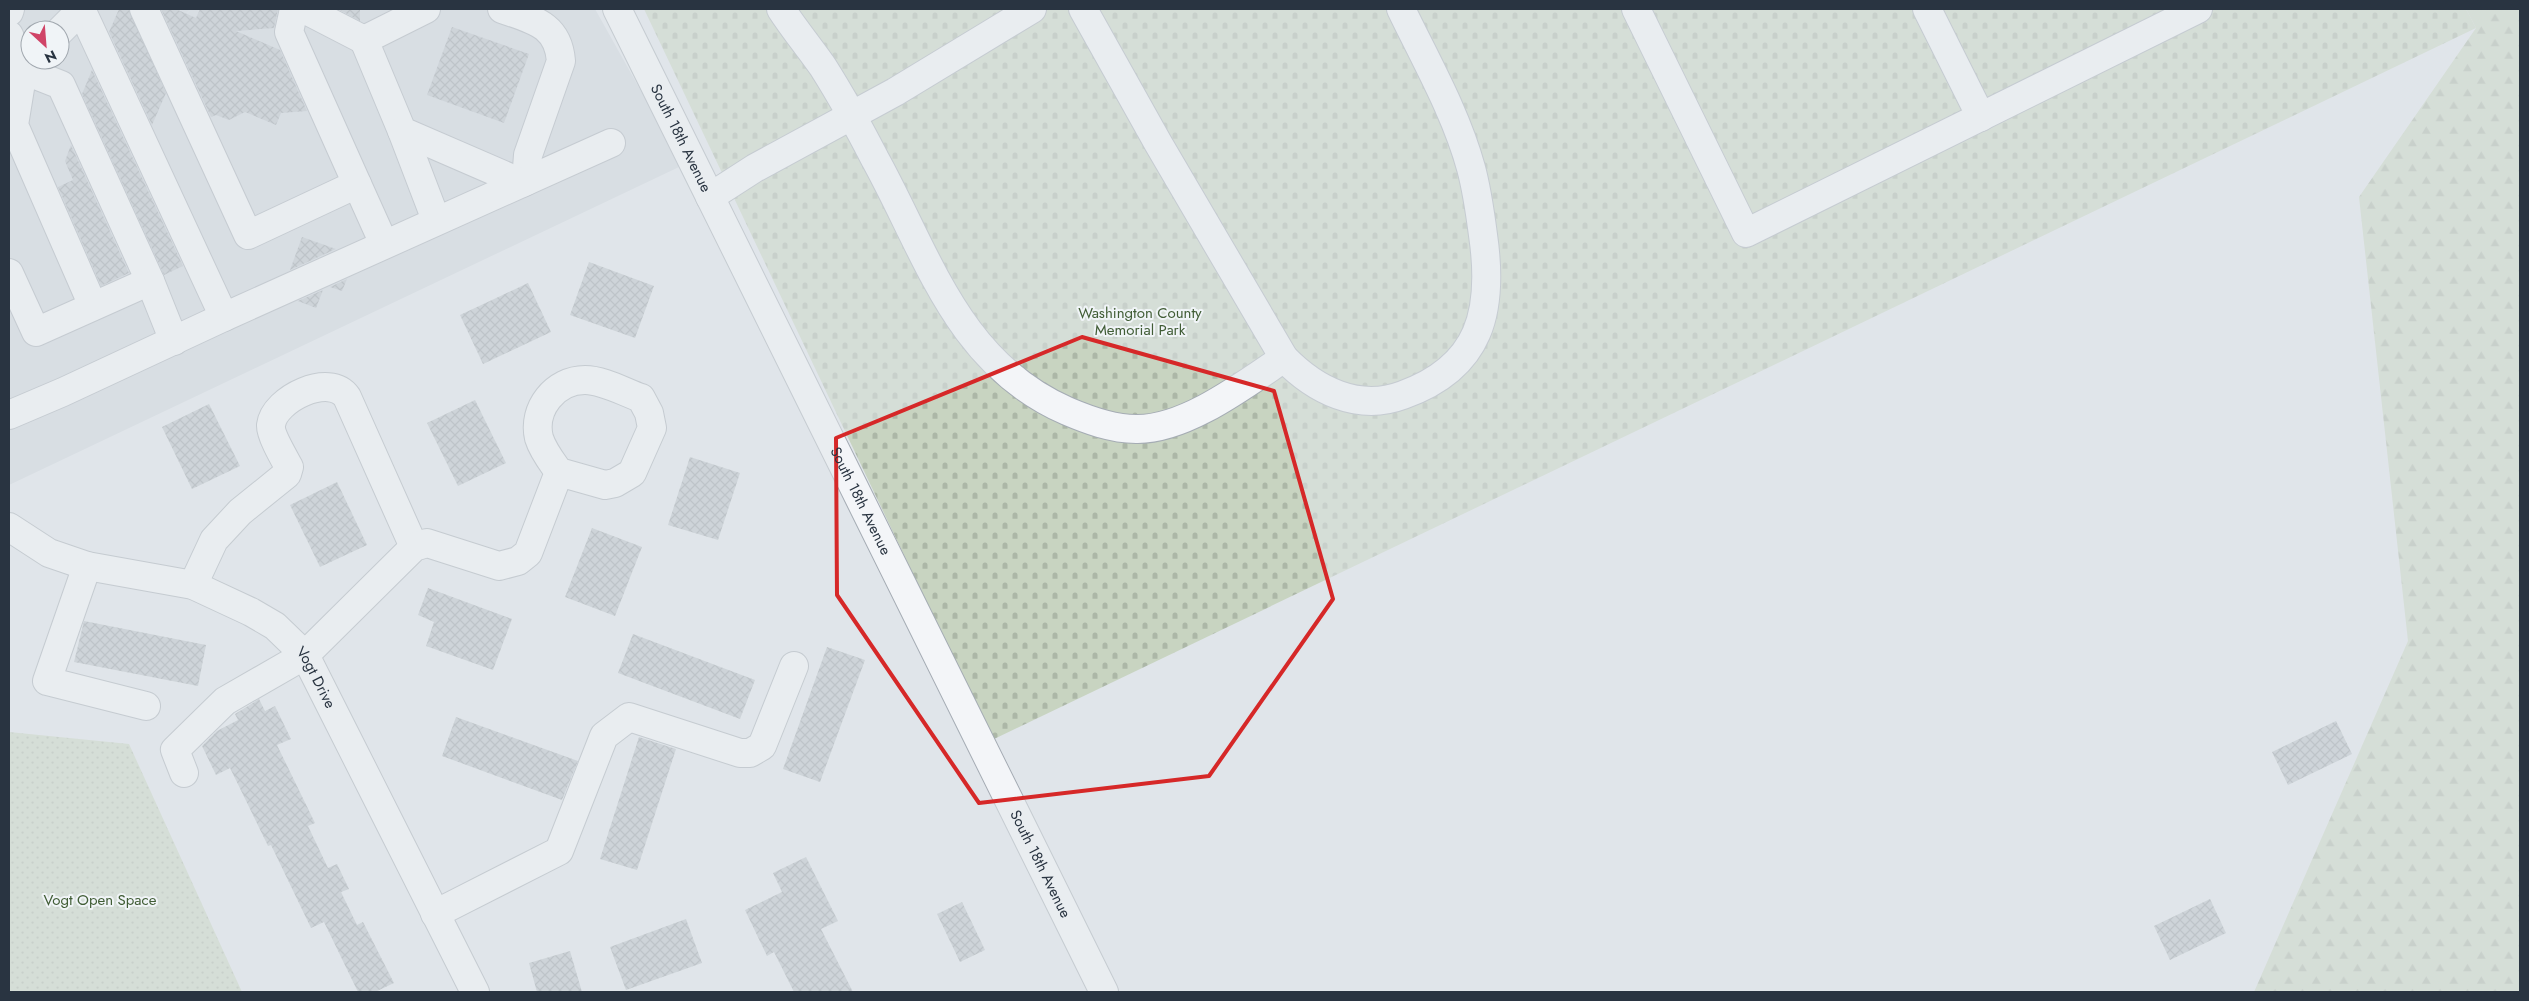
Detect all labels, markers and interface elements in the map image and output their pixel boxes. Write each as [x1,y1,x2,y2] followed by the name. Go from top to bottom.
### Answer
[20,20,70,70] north arrow
[41,45,60,68] text: N
[645,80,717,196] street label: South 18th Avenue
[1078,302,1202,341] park label: Washington County Memorial Park
[825,443,897,559] street label: South 18th Avenue
[291,641,341,712] street label: Vogt Drive
[1004,806,1077,922] street label: South 18th Avenue
[44,889,157,911] park label: Vogt Open Space

